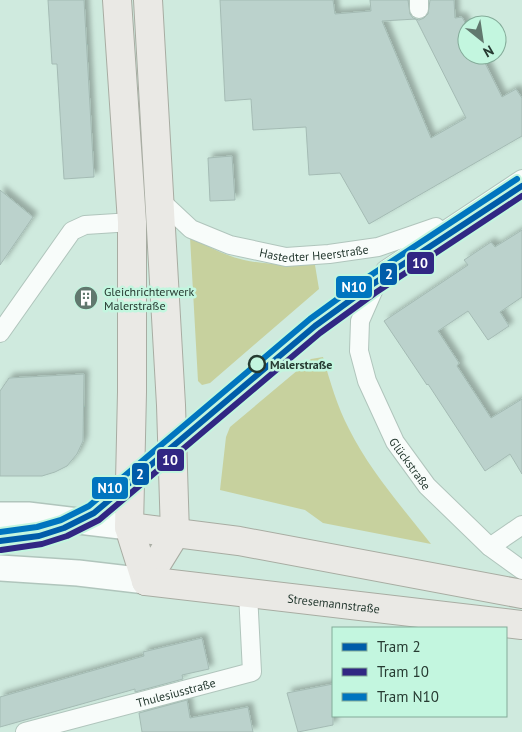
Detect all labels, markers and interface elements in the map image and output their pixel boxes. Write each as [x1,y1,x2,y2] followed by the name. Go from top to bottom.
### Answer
[457,15,507,65] north arrow
[480,41,497,61] text: N
[258,241,369,265] street label: Hastedter Heerstraße
[406,251,435,275] line badge: 10
[412,254,428,272] text: 10
[379,262,398,286] line badge: 2
[385,265,393,283] text: 2
[335,275,373,299] line badge: N10
[341,278,367,296] text: N10
[104,284,194,313] place label: Gleichrichterwerk Malerstraße
[73,285,99,311] building icon: Gleichrichterwerk Malerstraße
[248,355,266,373] marker: Malerstraße
[270,357,332,372] place label: Malerstraße
[387,435,435,492] street label: Glückstraße
[156,448,185,472] line badge: 10
[162,451,178,469] text: 10
[131,462,150,486] line badge: 2
[136,465,144,483] text: 2
[91,476,129,500] line badge: N10
[97,479,123,497] text: N10
[287,590,381,616] street label: Stresemannstraße
[332,627,507,717] legend
[377,637,421,656] text: Tram 2
[377,662,429,681] text: Tram 10
[134,674,217,710] street label: Thulesiusstraße
[377,687,439,706] text: Tram N10

